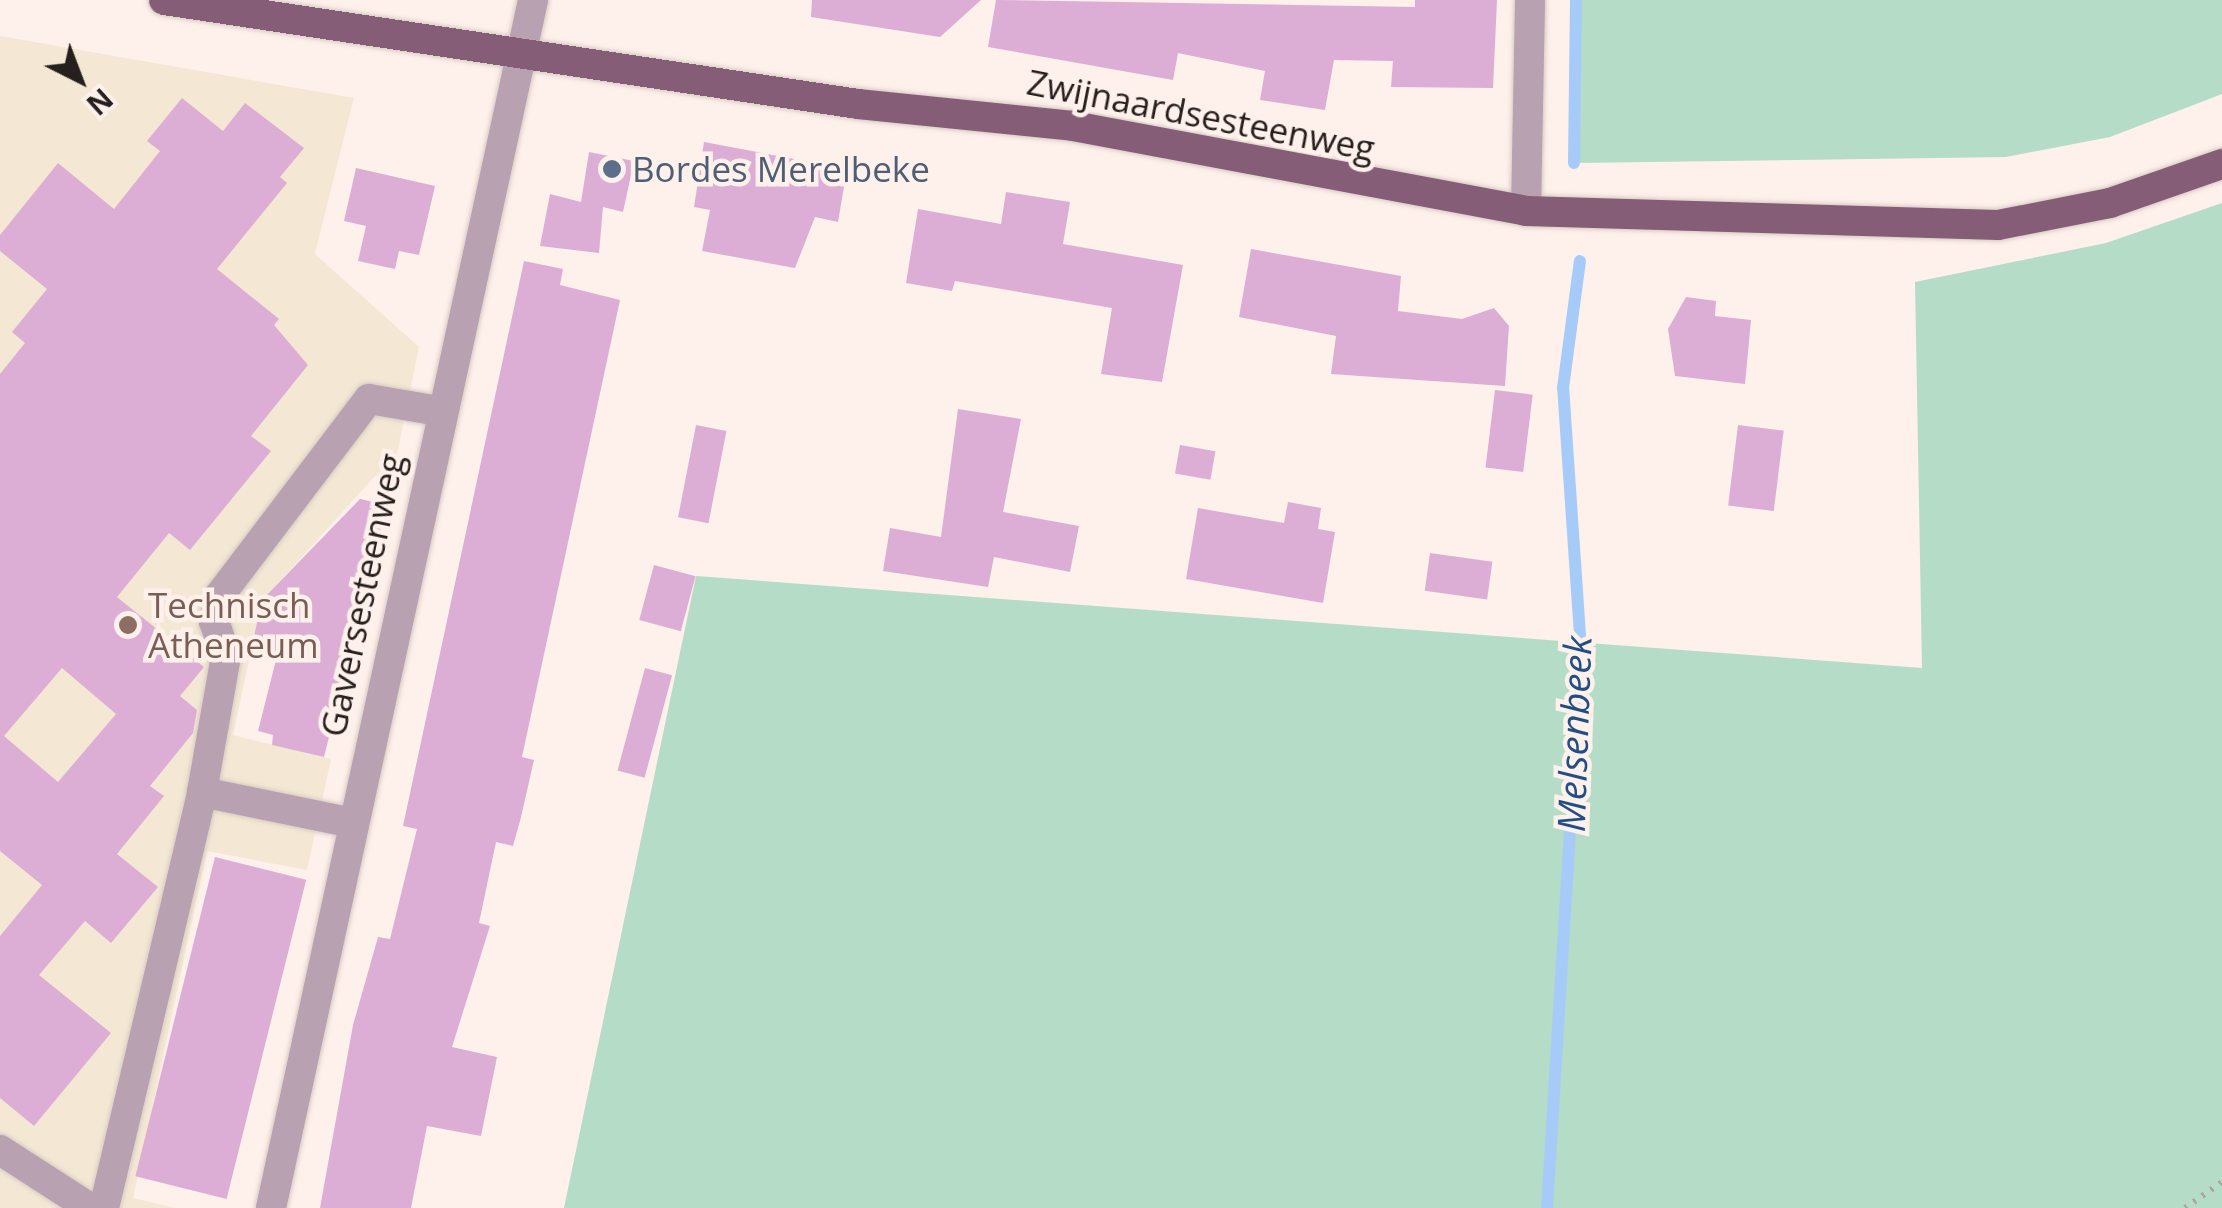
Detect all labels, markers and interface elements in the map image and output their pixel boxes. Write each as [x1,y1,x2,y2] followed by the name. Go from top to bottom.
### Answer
[30,30,130,130] north arrow
[1024,61,1378,169] street label: Zwijnaardsesteenweg
[79,81,121,124] text: N
[632,148,930,190] place label: Bordes Merelbeke
[601,158,623,180] marker: Bordes Merelbeke
[311,450,413,740] street label: Gaversesteenweg
[148,584,319,666] place label: Technisch Atheneum
[117,614,139,636] marker: Technisch Atheneum
[1548,635,1600,833] water label: Melsenbeek

